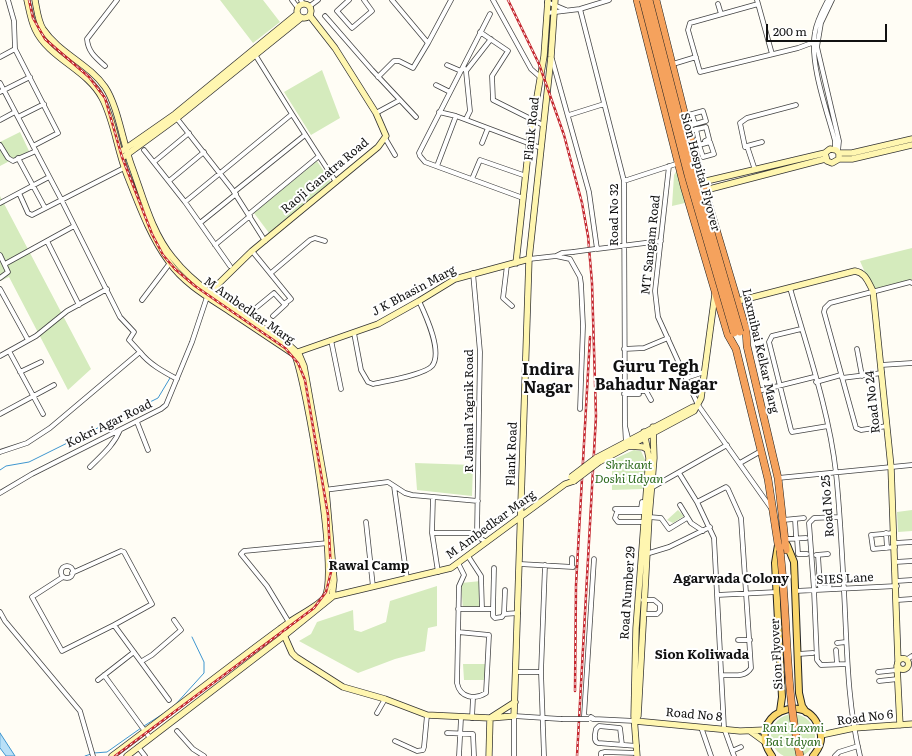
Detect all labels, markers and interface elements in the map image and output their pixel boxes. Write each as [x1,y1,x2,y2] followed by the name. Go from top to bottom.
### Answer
[768,16,889,42] scale bar
[773,22,807,40] text: 200 m
[521,96,543,162] street label: Flank Road
[677,111,723,233] street label: Sion Hospital Flyover
[278,135,372,217] street label: Raoji Ganatra Road
[607,184,621,246] street label: Road No 32
[639,194,663,296] street label: MT Sangam Road
[370,263,458,319] street label: J K Bhasin Marg
[201,274,297,348] street label: M Ambedkar Marg
[739,287,781,415] street label: Laxmibai Kelkar Marg
[462,349,476,473] street label: R Jaimal Yagnik Road
[595,357,717,395] district label: Guru Tegh Bahadur Nagar
[522,360,574,398] district label: Indira Nagar
[863,370,883,434] street label: Road No 24
[64,397,154,451] street label: Kokri Agar Road
[504,422,520,486] street label: Flank Road
[594,458,664,486] park label: Shrikant Doshi Udyan
[819,474,837,538] street label: Road No 25
[443,488,539,562] street label: M Ambedkar Marg
[618,546,638,640] street label: Road Number 29
[329,558,409,574] district label: Rawal Camp
[816,570,874,588] street label: SIES Lane
[673,571,789,587] district label: Agarwada Colony
[768,618,786,690] street label: Sion Flyover
[655,647,749,663] district label: Sion Koliwada
[665,705,723,725] street label: Road No 8
[836,707,894,729] street label: Road No 6
[762,721,824,749] park label: Rani Laxmi Bai Udyan

